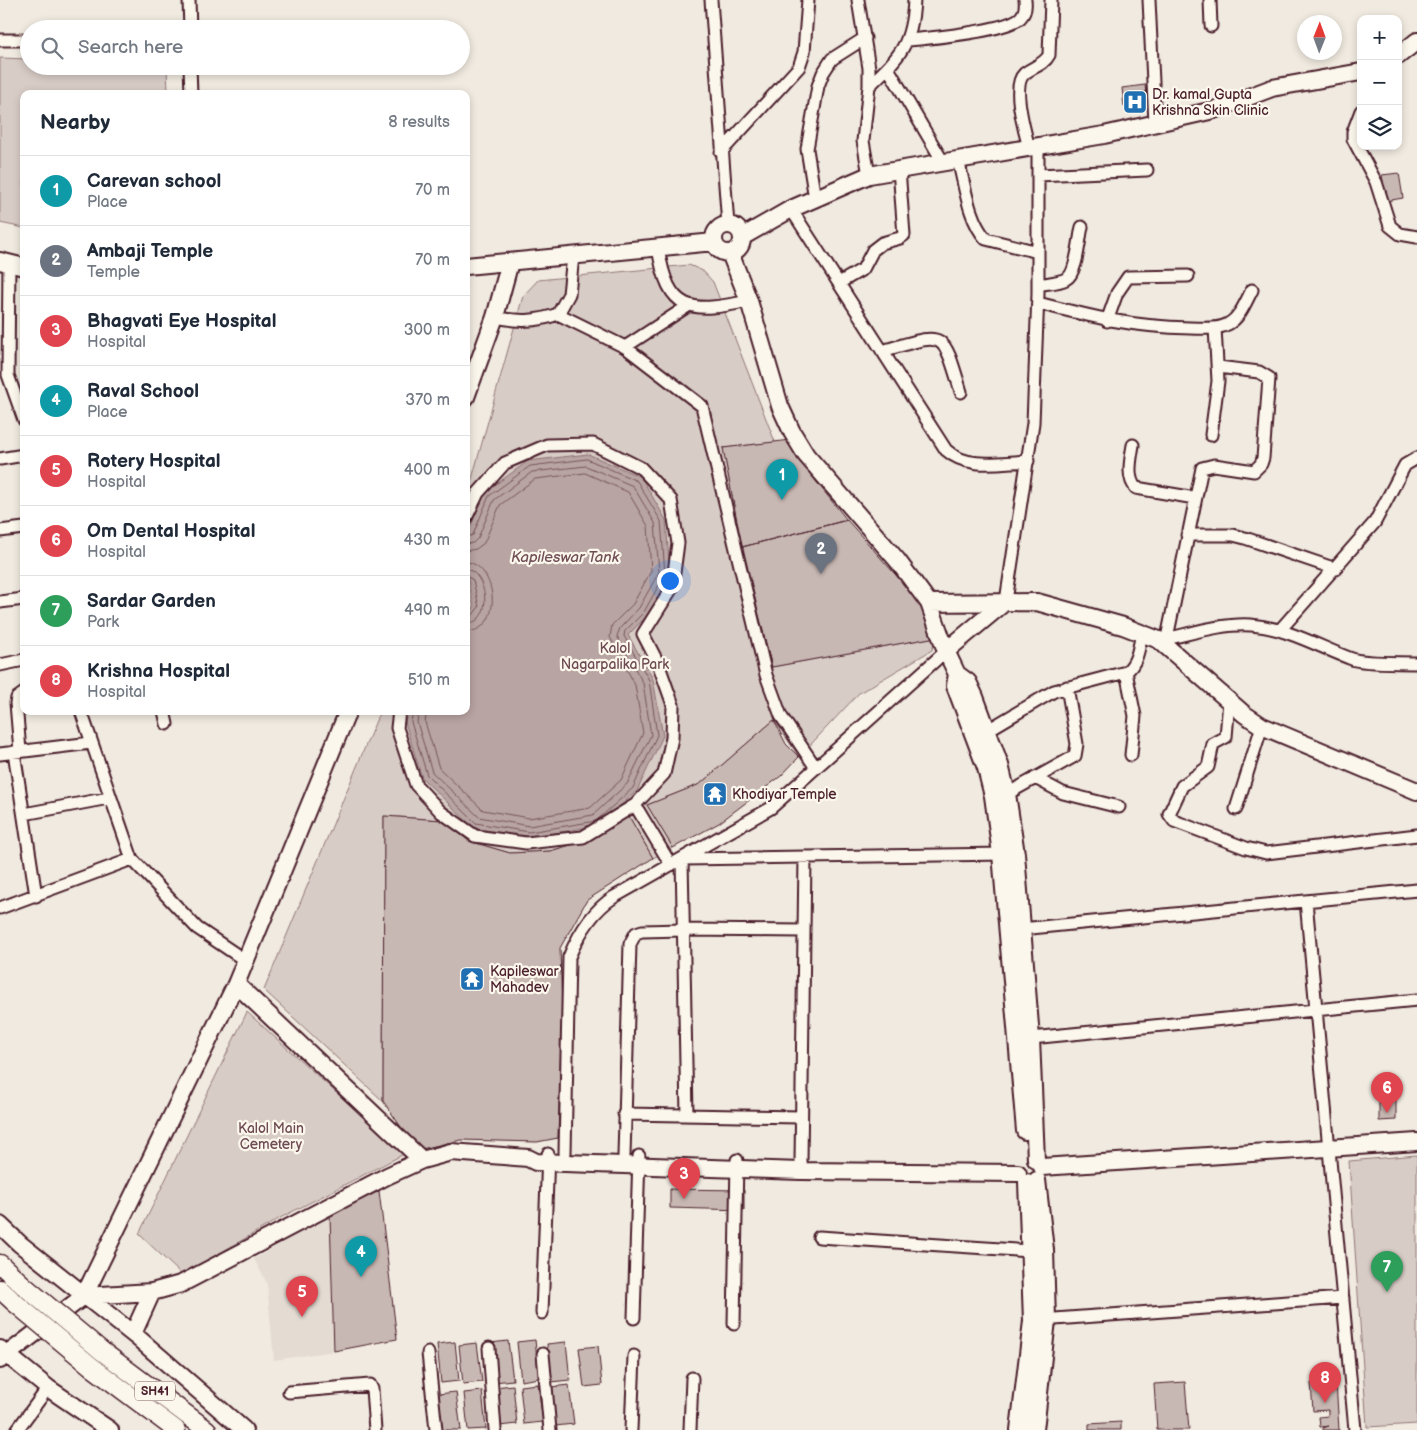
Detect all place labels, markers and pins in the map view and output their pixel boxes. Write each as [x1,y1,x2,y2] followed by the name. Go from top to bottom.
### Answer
[1152,86,1269,119] place label: Dr. kamal Gupta Krishna Skin Clinic
[1122,89,1148,115] hospital icon: Dr. kamal Gupta Krishna Skin Clinic
[766,459,798,500] pin: 1
[805,533,837,574] pin: 2
[702,781,728,807] temple icon: Khodiyar Temple
[732,786,837,803] place label: Khodiyar Temple
[490,963,560,996] place label: Kapileswar Mahadev
[459,966,485,992] temple icon: Kapileswar Mahadev
[1371,1072,1403,1113] pin: 6
[668,1158,700,1199] pin: 3
[345,1236,377,1277] pin: 4
[1371,1251,1403,1292] pin: 7
[286,1276,318,1317] pin: 5
[1309,1362,1341,1403] pin: 8

